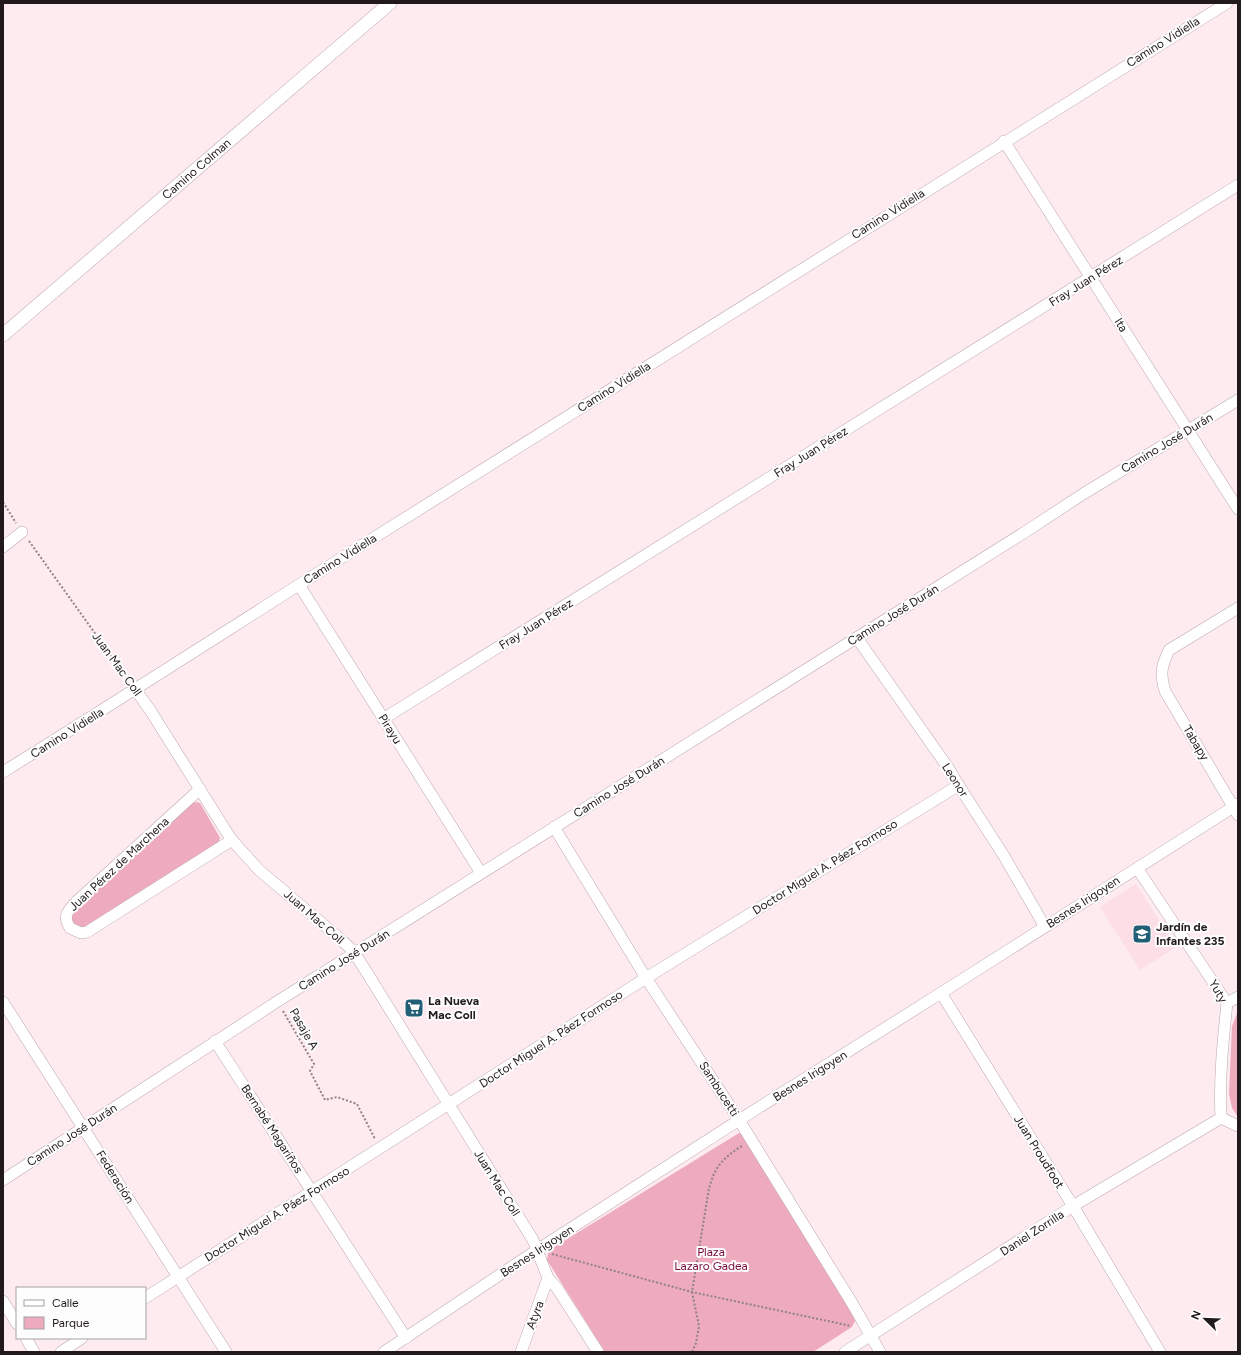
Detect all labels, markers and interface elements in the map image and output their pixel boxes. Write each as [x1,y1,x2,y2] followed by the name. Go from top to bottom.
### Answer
[1124,14,1202,70] street label: Camino Vidiella
[159,136,234,202] street label: Camino Colman
[849,186,927,242] street label: Camino Vidiella
[1047,253,1126,309] street label: Fray Juan Pérez
[1111,315,1131,335] street label: Ita
[575,359,653,415] street label: Camino Vidiella
[1119,410,1216,476] street label: Camino José Durán
[772,424,851,480] street label: Fray Juan Pérez
[301,531,379,587] street label: Camino Vidiella
[845,581,941,649] street label: Camino José Durán
[497,596,576,652] street label: Fray Juan Pérez
[89,629,145,699] street label: Juan Mac Coll
[28,705,106,761] street label: Camino Vidiella
[375,711,405,747] street label: Pirayu
[1180,723,1212,764] street label: Tabapy
[571,753,667,821] street label: Camino José Durán
[939,760,971,800] street label: Leonor
[66,814,172,914] street label: Juan Pérez de Marchena
[750,816,900,917] street label: Doctor Miguel A. Páez Formoso
[1044,873,1123,931] street label: Besnes Irigoyen
[281,887,347,947] street label: Juan Mac Coll
[1156,920,1225,948] place label: Jardín de Infantes 235
[1131,923,1153,945] school or university icon: Jardín de Infantes 235
[296,926,392,994] street label: Camino José Durán
[1206,977,1231,1006] street label: Yuty
[477,987,625,1091] street label: Doctor Miguel A. Páez Formoso
[428,994,479,1022] place label: La Nueva Mac Coll
[403,997,425,1019] supermarket icon: La Nueva Mac Coll
[287,1006,321,1052] street label: Pasaje A
[770,1047,850,1104] street label: Besnes Irigoyen
[696,1059,742,1119] street label: Sambucetti
[238,1082,306,1176] street label: Bernabé Magariños
[24,1101,120,1169] street label: Camino José Durán
[1011,1113,1067,1191] street label: Juan Proudfoot
[471,1147,523,1219] street label: Juan Mac Coll
[93,1148,137,1206] street label: Federación
[202,1163,352,1264] street label: Doctor Miguel A. Páez Formoso
[998,1207,1066,1259] street label: Daniel Zorrilla
[498,1222,577,1280] street label: Besnes Irigoyen
[674,1245,748,1273] park label: Plaza Lazaro Gadea
[16,1287,146,1339] legend
[52,1296,79,1310] text: Calle
[523,1299,547,1331] street label: Atyra
[1185,1299,1225,1339] north arrow
[1189,1309,1204,1322] text: N
[52,1316,90,1330] text: Parque

